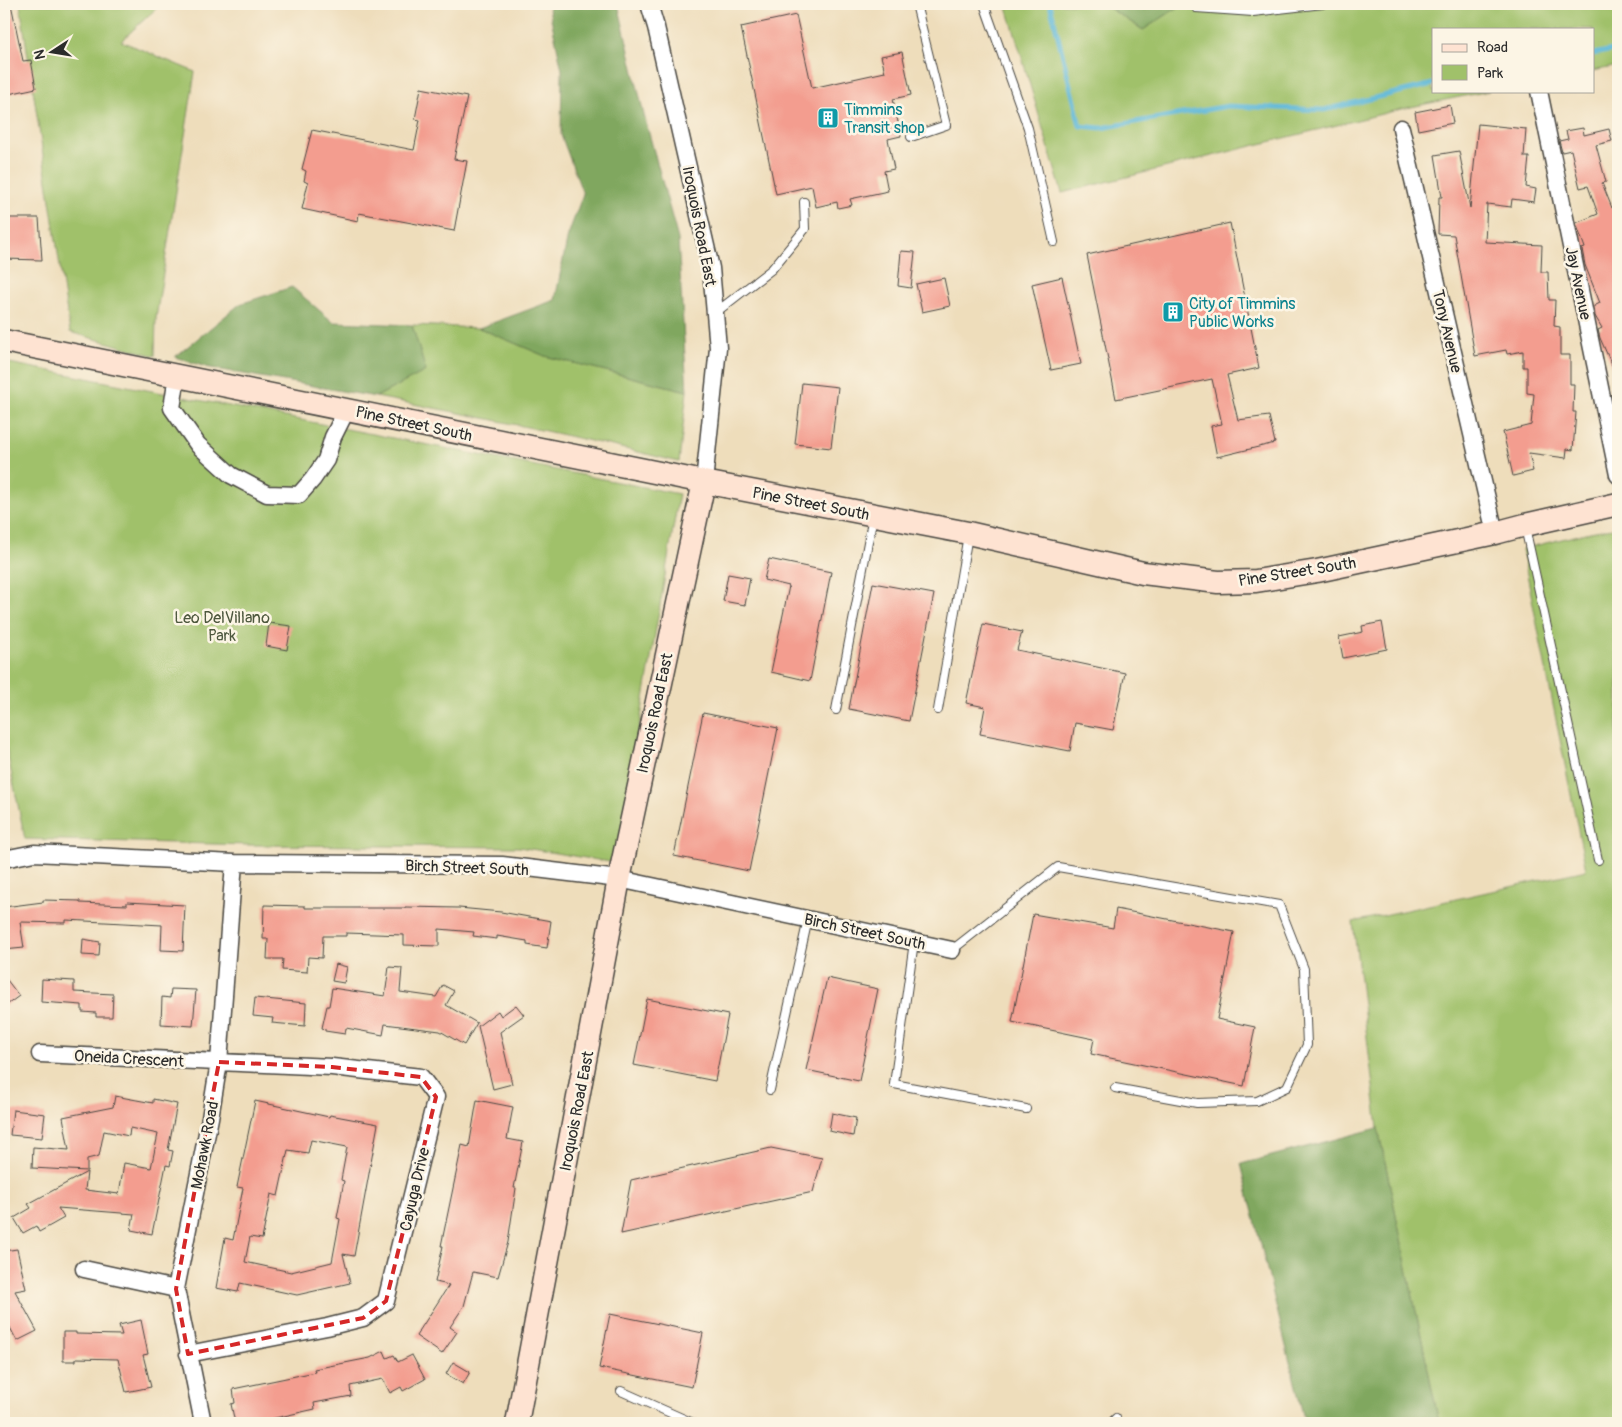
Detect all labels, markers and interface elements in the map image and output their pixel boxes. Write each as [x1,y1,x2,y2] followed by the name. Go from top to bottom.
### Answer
[28,28,78,78] north arrow
[1432,28,1594,92] legend
[1477,38,1508,57] text: Road
[30,48,49,61] text: N
[1477,64,1504,83] text: Park
[844,100,925,138] place label: Timmins Transit shop
[816,106,840,130] building icon: Timmins Transit shop
[678,164,721,289] street label: Iroquois Road East
[1560,245,1596,322] street label: Jay Avenue
[1428,288,1466,375] street label: Tony Avenue
[1189,294,1295,332] place label: City of Timmins Public Works
[1161,300,1185,324] building icon: City of Timmins Public Works
[354,402,474,446] street label: Pine Street South
[751,483,871,525] street label: Pine Street South
[1237,553,1357,591] street label: Pine Street South
[174,608,270,646] park label: Leo DelVillano Park
[633,651,678,775] street label: Iroquois Road East
[405,856,529,880] street label: Birch Street South
[802,909,927,955] street label: Birch Street South
[73,1046,185,1072] street label: Oneida Crescent
[556,1049,599,1173] street label: Iroquois Road East
[187,1100,223,1191] street label: Mohawk Road
[396,1145,434,1233] street label: Cayuga Drive

